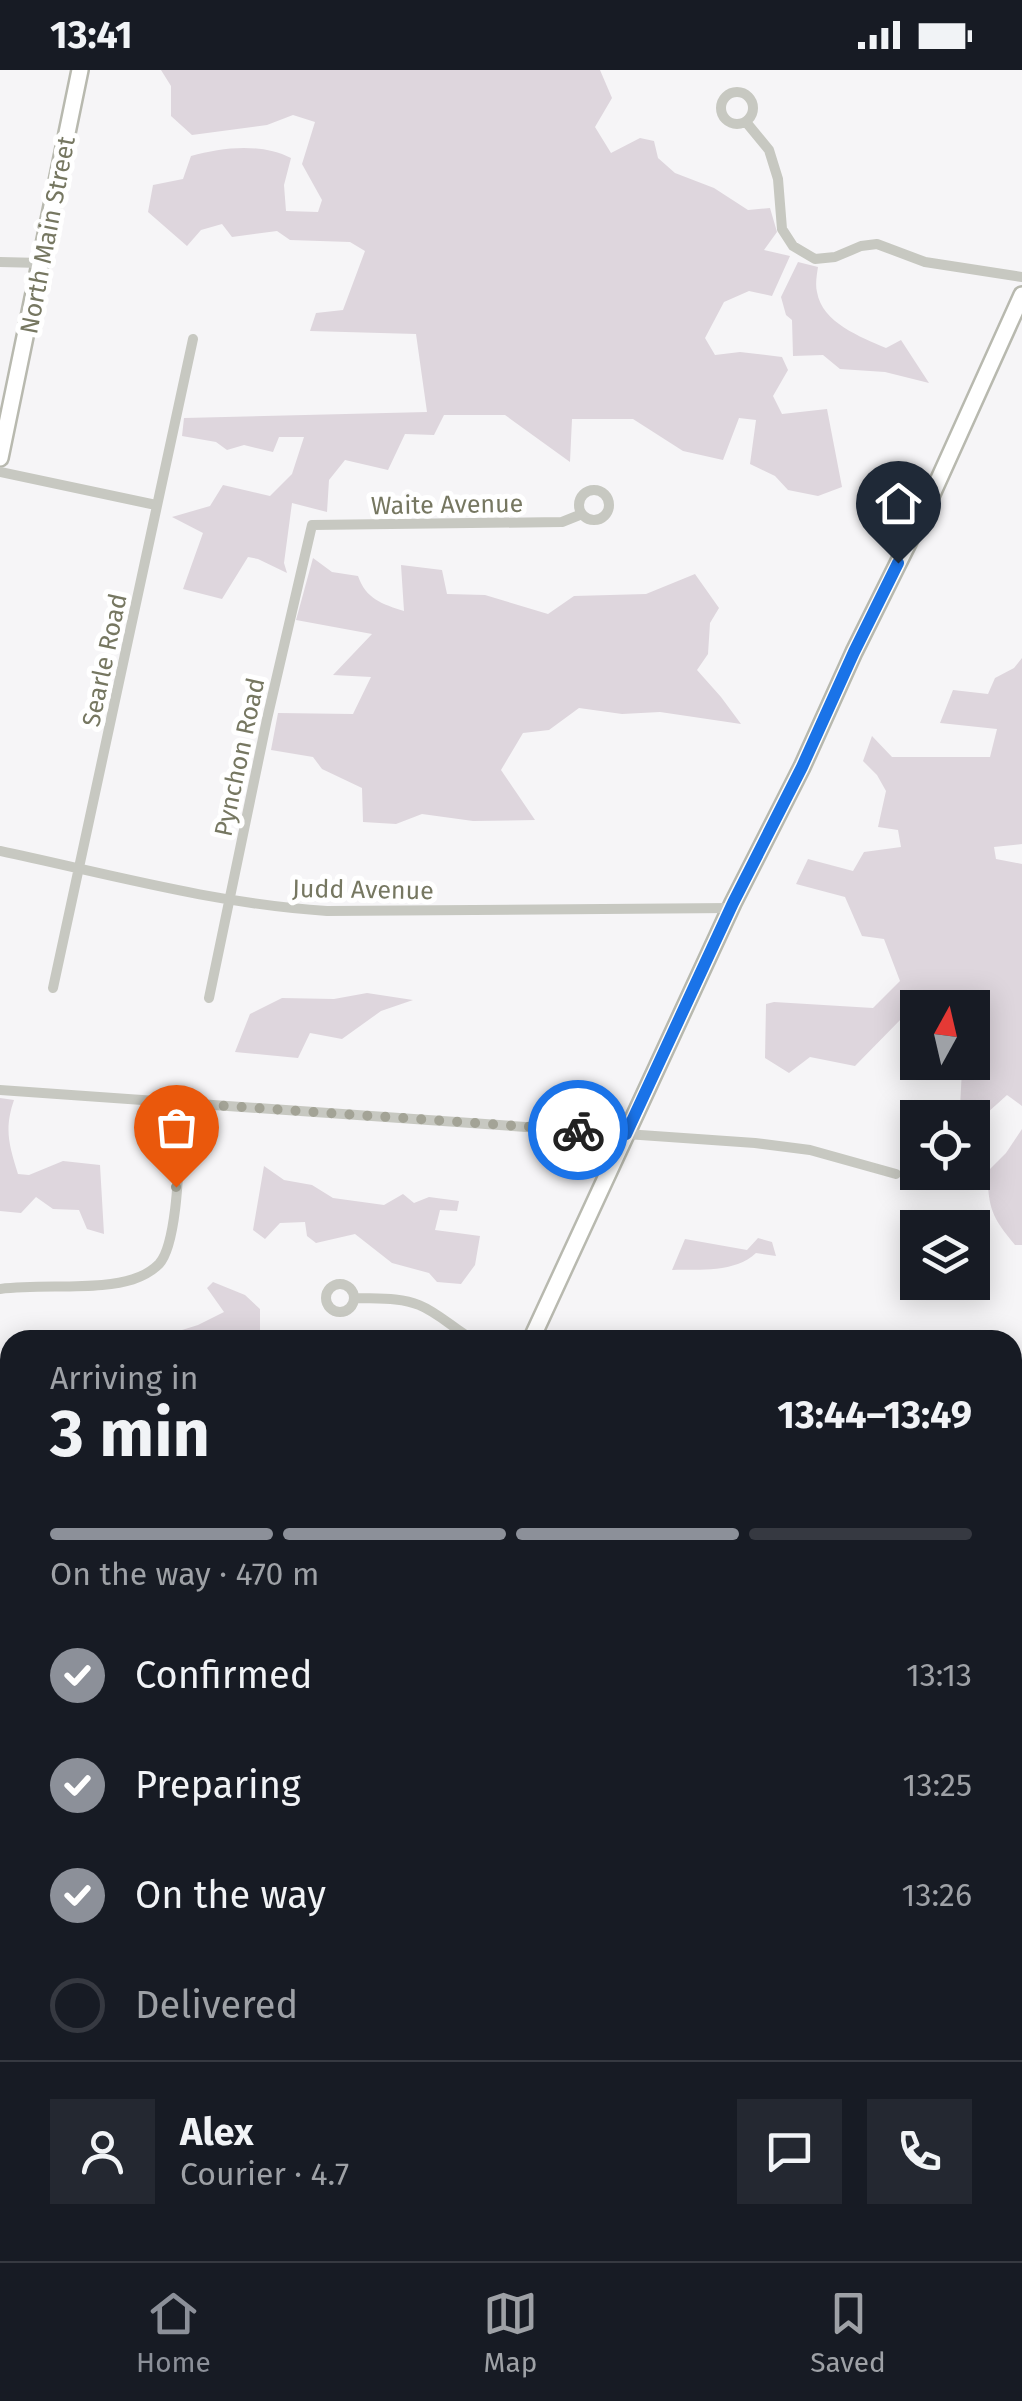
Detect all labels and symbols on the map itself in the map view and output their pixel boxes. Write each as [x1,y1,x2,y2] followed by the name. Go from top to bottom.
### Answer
[14,133,82,337] street label: North Main Street
[856,461,941,564] pin
[371,489,523,521] street label: Waite Avenue
[76,591,134,730] street label: Searle Road
[209,675,271,839] street label: Pynchon Road
[292,874,434,906] street label: Judd Avenue
[900,990,990,1080] north arrow
[528,1080,628,1180] courier
[134,1085,219,1188] pin

